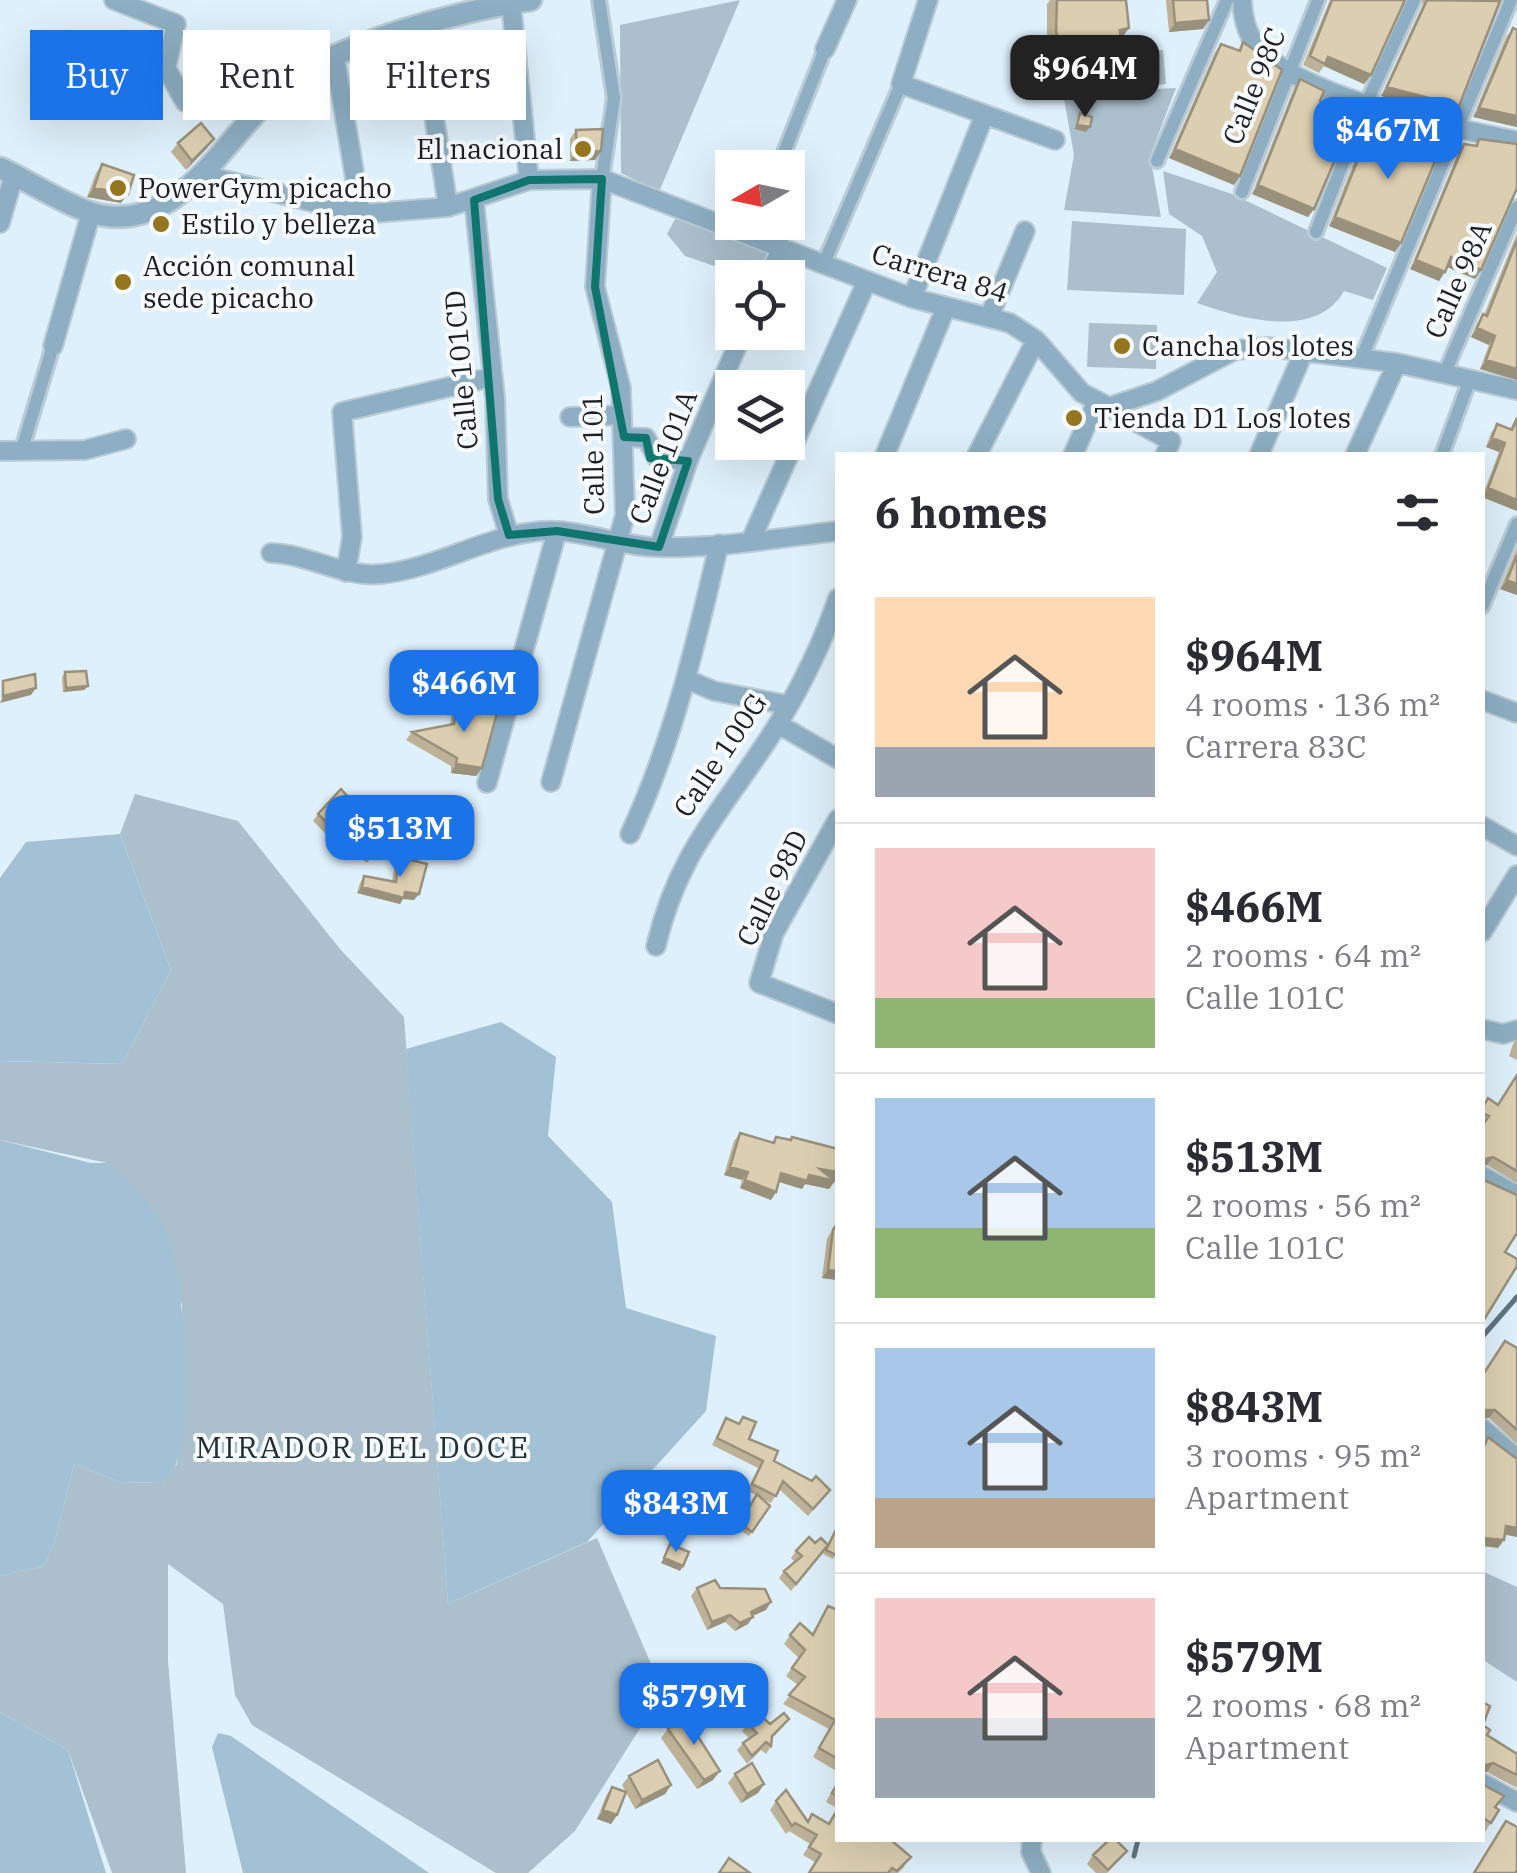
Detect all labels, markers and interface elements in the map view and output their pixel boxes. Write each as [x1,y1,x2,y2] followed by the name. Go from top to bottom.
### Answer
[1213,22,1294,150] street label: Calle 98C
[30,30,163,120] chip: Buy
[183,30,330,120] chip: Rent
[350,30,526,120] chip: Filters
[1015,35,1155,120] pin: $964M
[1032,46,1138,88] text: $964M
[1318,97,1458,182] pin: $467M
[1335,108,1441,150] text: $467M
[416,130,563,167] place label: El nacional
[572,138,594,160] marker: El nacional
[715,150,805,240] north arrow
[715,150,805,460] map controls
[138,169,392,206] place label: PowerGym picacho
[107,177,129,199] marker: PowerGym picacho
[181,205,376,242] place label: Estilo y belleza
[150,213,172,235] marker: Estilo y belleza
[1415,215,1500,344] street label: Calle 98A
[867,234,1013,311] street label: Carrera 84
[143,247,355,316] place label: Acción comunal sede picacho
[715,260,805,350] button: locate
[112,271,134,293] marker: Acción comunal sede picacho
[435,289,486,451] street label: Calle 101CD
[1142,327,1354,364] place label: Cancha los lotes
[1111,335,1133,357] marker: Cancha los lotes
[715,370,805,460] button: layers
[620,384,705,529] street label: Calle 101A
[573,393,612,515] street label: Calle 101
[1094,399,1351,436] place label: Tienda D1 Los lotes
[1063,407,1085,429] marker: Tienda D1 Los lotes
[875,485,1048,540] text: 6 homes
[1390,485,1445,540] icon: filters
[1185,628,1323,683] text: $964M
[955,637,1075,757] icon: home
[394,650,534,735] pin: $466M
[411,661,517,703] text: $466M
[1185,683,1440,725] text: 4 rooms · 136 m²
[665,685,775,824] street label: Calle 100G
[1185,725,1367,767] text: Carrera 83C
[330,795,470,880] pin: $513M
[347,806,453,848] text: $513M
[728,824,816,952] street label: Calle 98D
[1185,879,1323,934] text: $466M
[955,888,1075,1008] icon: home
[1185,934,1421,976] text: 2 rooms · 64 m²
[1185,976,1345,1018] text: Calle 101C
[1185,1129,1323,1184] text: $513M
[955,1138,1075,1258] icon: home
[1185,1184,1421,1226] text: 2 rooms · 56 m²
[1185,1226,1345,1268] text: Calle 101C
[1185,1379,1323,1434] text: $843M
[955,1388,1075,1508] icon: home
[196,1427,530,1466] district label: MIRADOR DEL DOCE
[1185,1434,1421,1476] text: 3 rooms · 95 m²
[606,1470,746,1555] pin: $843M
[1185,1476,1349,1518] text: Apartment
[623,1481,729,1523] text: $843M
[1185,1629,1323,1684] text: $579M
[955,1638,1075,1758] icon: home
[624,1663,764,1748] pin: $579M
[641,1674,747,1716] text: $579M
[1185,1684,1421,1726] text: 2 rooms · 68 m²
[1185,1726,1349,1768] text: Apartment

